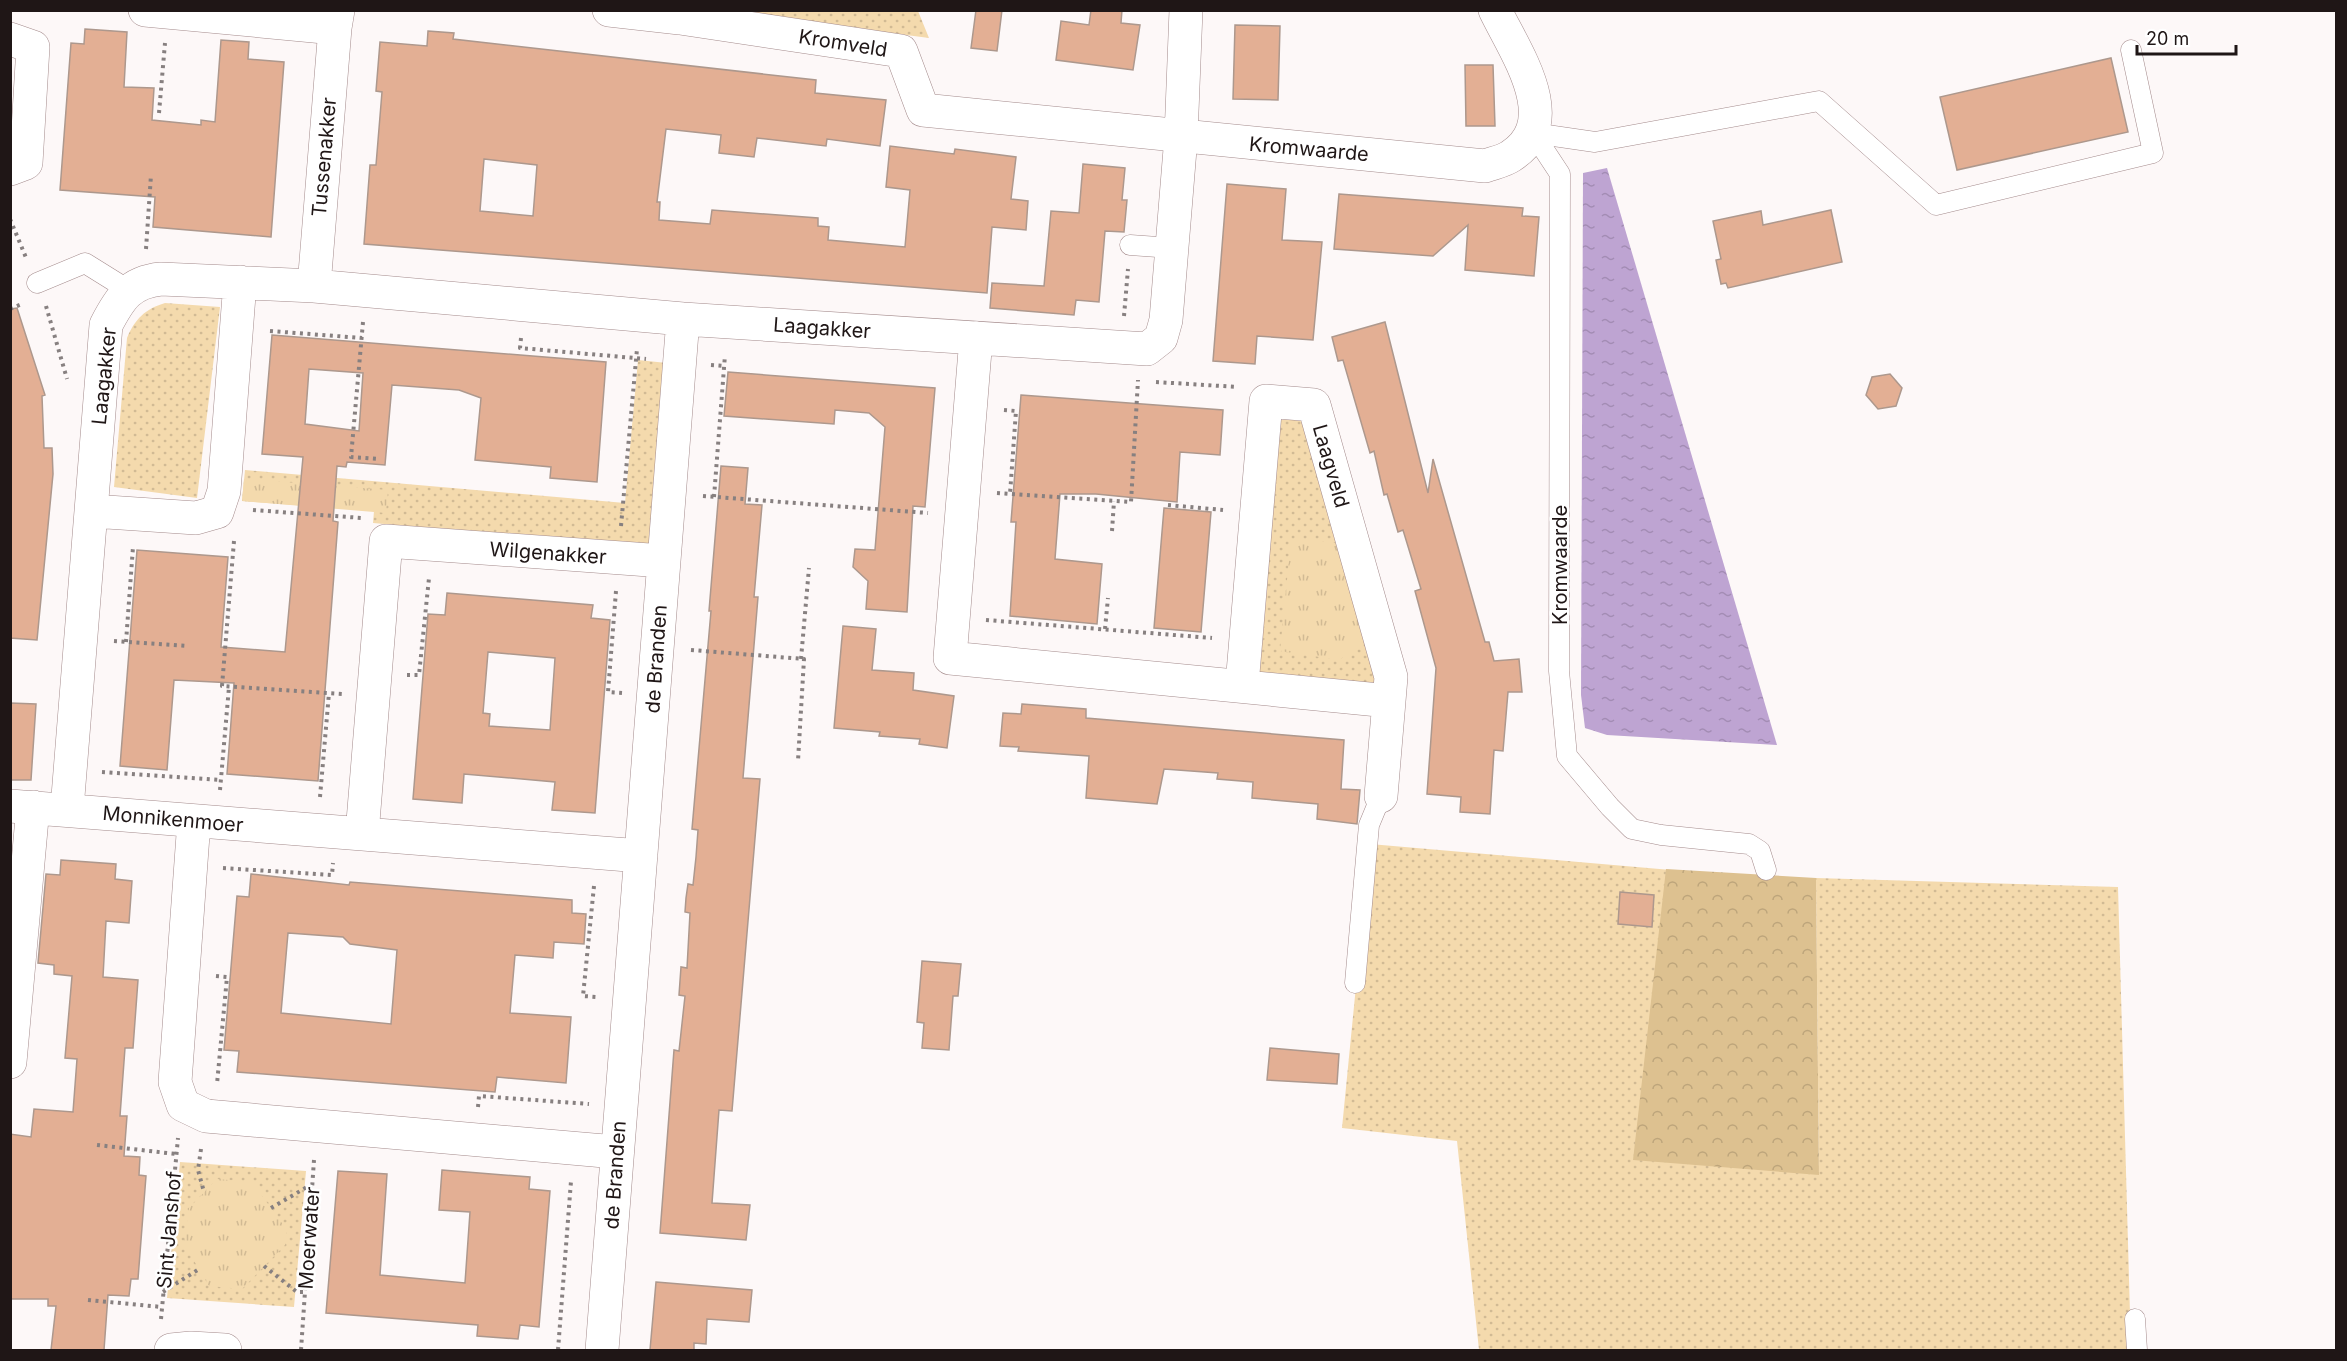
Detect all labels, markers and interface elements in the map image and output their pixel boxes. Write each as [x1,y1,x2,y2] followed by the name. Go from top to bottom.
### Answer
[2137,18,2236,56] scale bar
[797,24,889,62] street label: Kromveld
[2146,28,2189,49] text: 20 m
[307,96,341,218] street label: Tussenakker
[1248,132,1370,166] street label: Kromwaarde
[772,313,872,343] street label: Laagakker
[87,326,121,426] street label: Laagakker
[1308,422,1354,510] street label: Laagveld
[1548,505,1572,625] street label: Kromwaarde
[489,537,608,569] street label: Wilgenakker
[640,604,672,714] street label: de Branden
[102,801,245,837] street label: Monnikenmoer
[599,1120,631,1230] street label: de Branden
[152,1170,186,1290] street label: Sint Janshof
[293,1186,325,1290] street label: Moerwater

